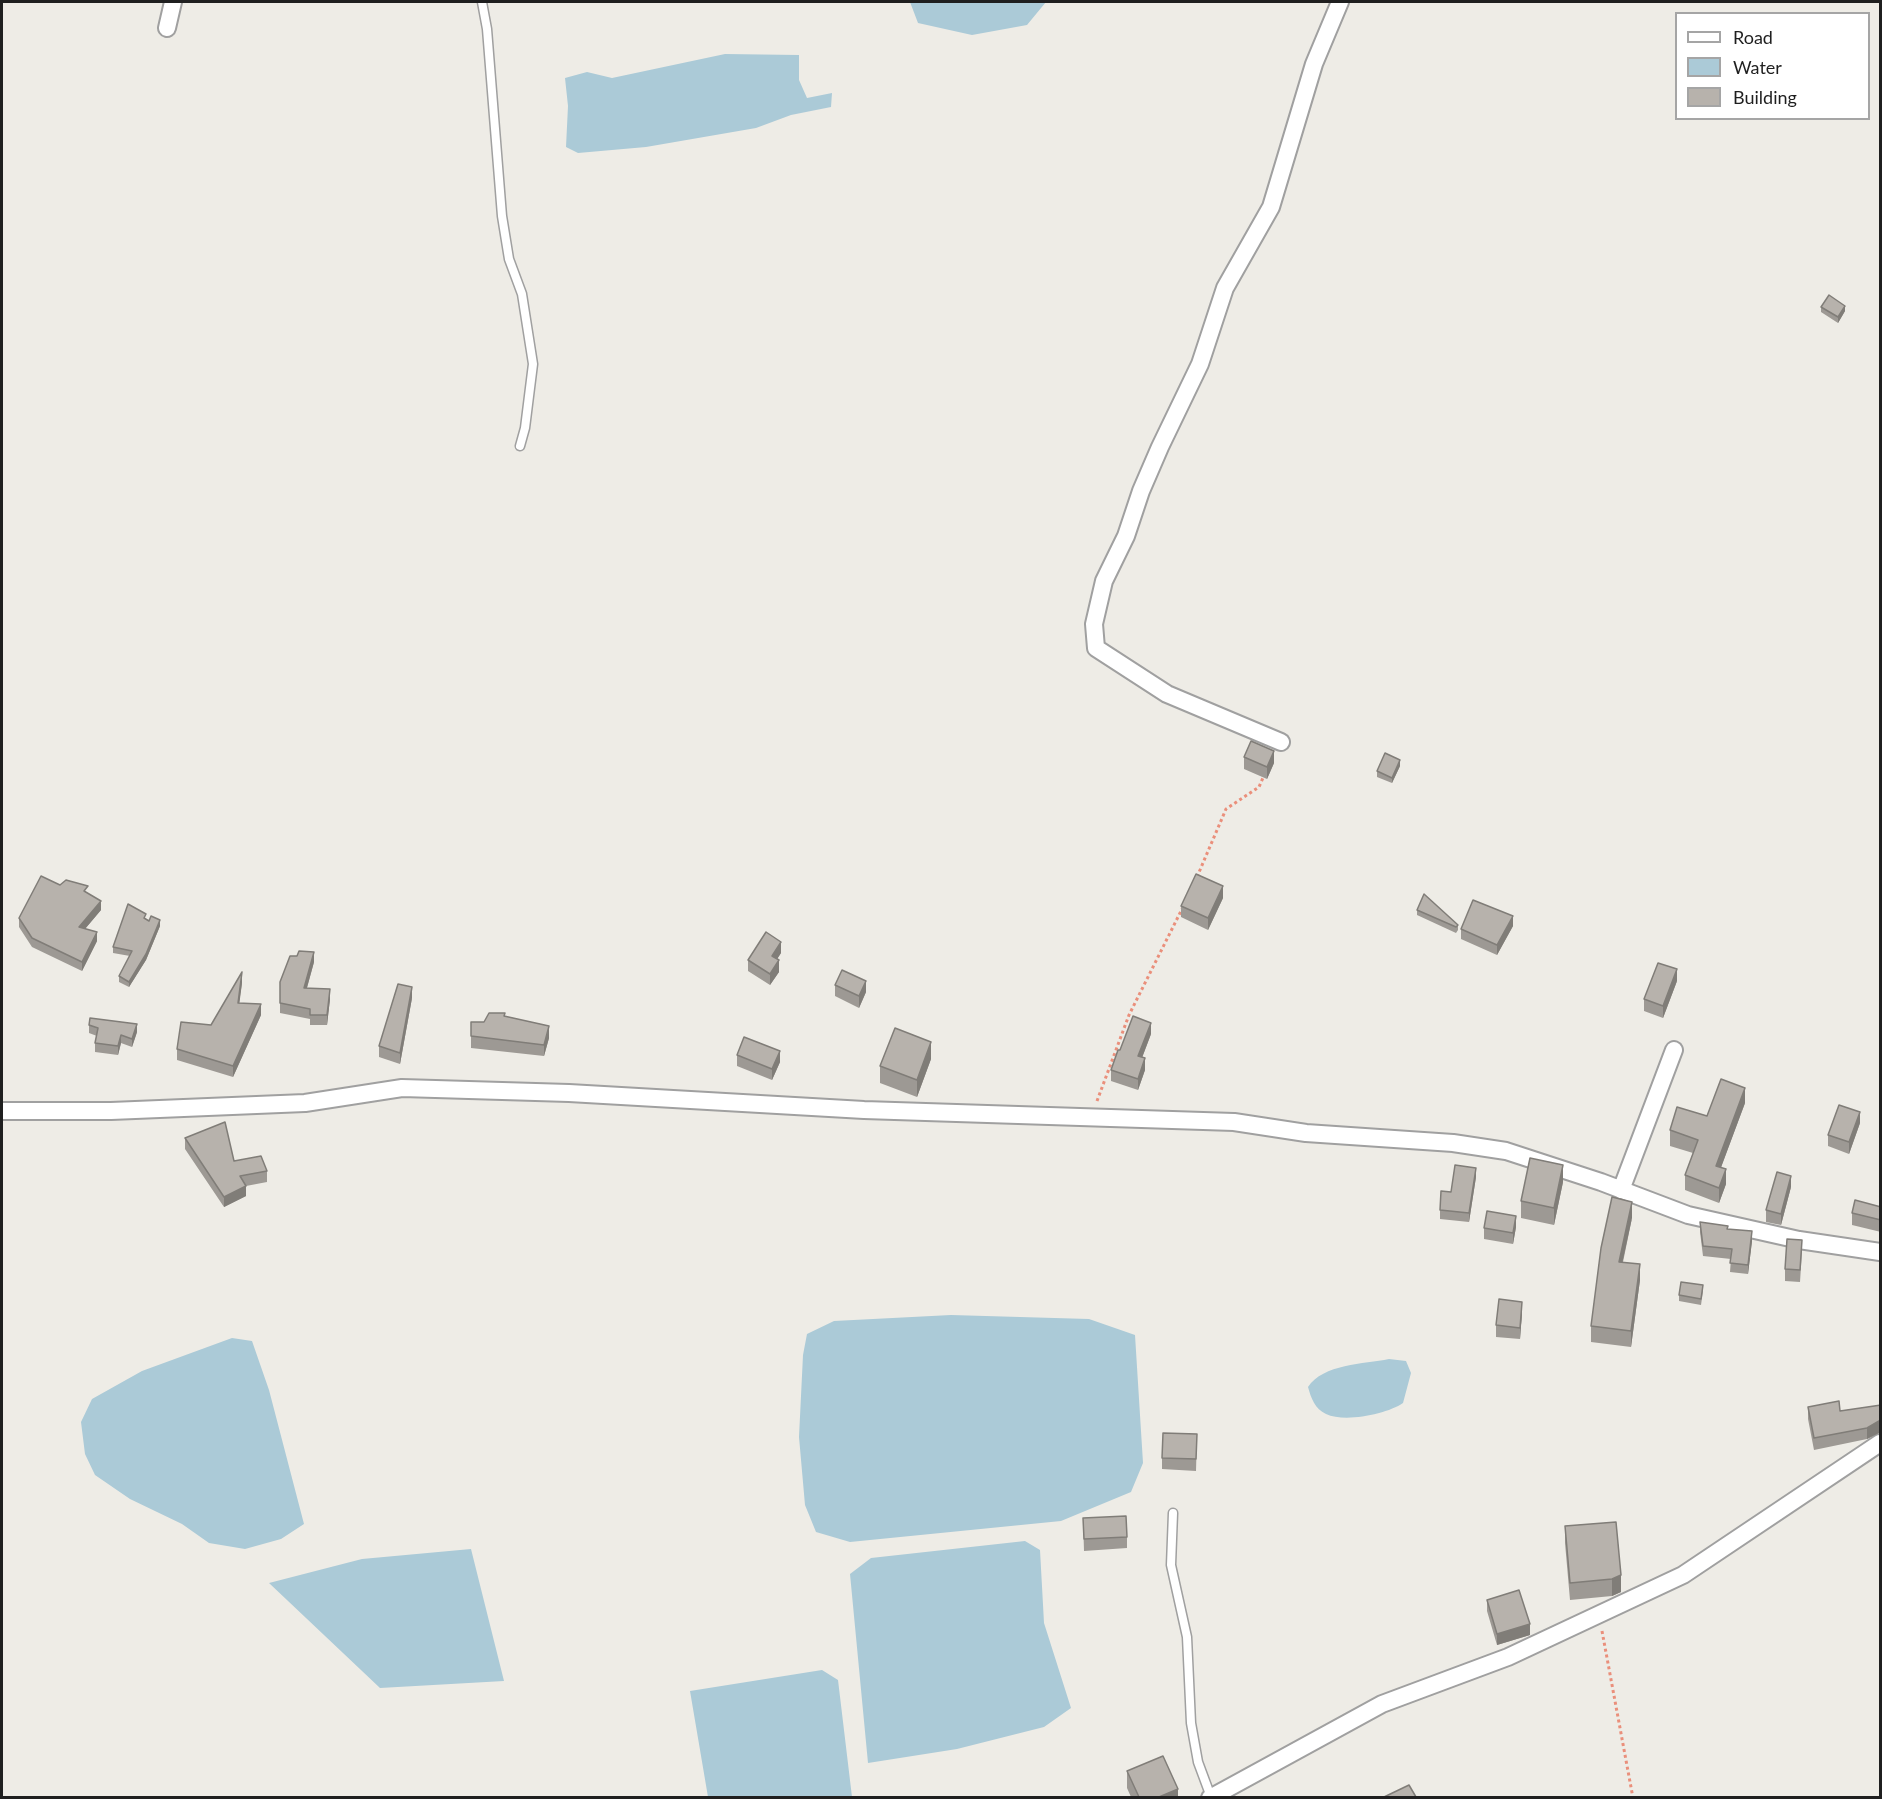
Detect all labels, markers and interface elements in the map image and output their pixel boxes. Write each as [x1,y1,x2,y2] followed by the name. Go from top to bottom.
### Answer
[1675,12,1870,120] legend
[1733,26,1773,48] text: Road
[1733,56,1782,78] text: Water
[1733,86,1797,108] text: Building

